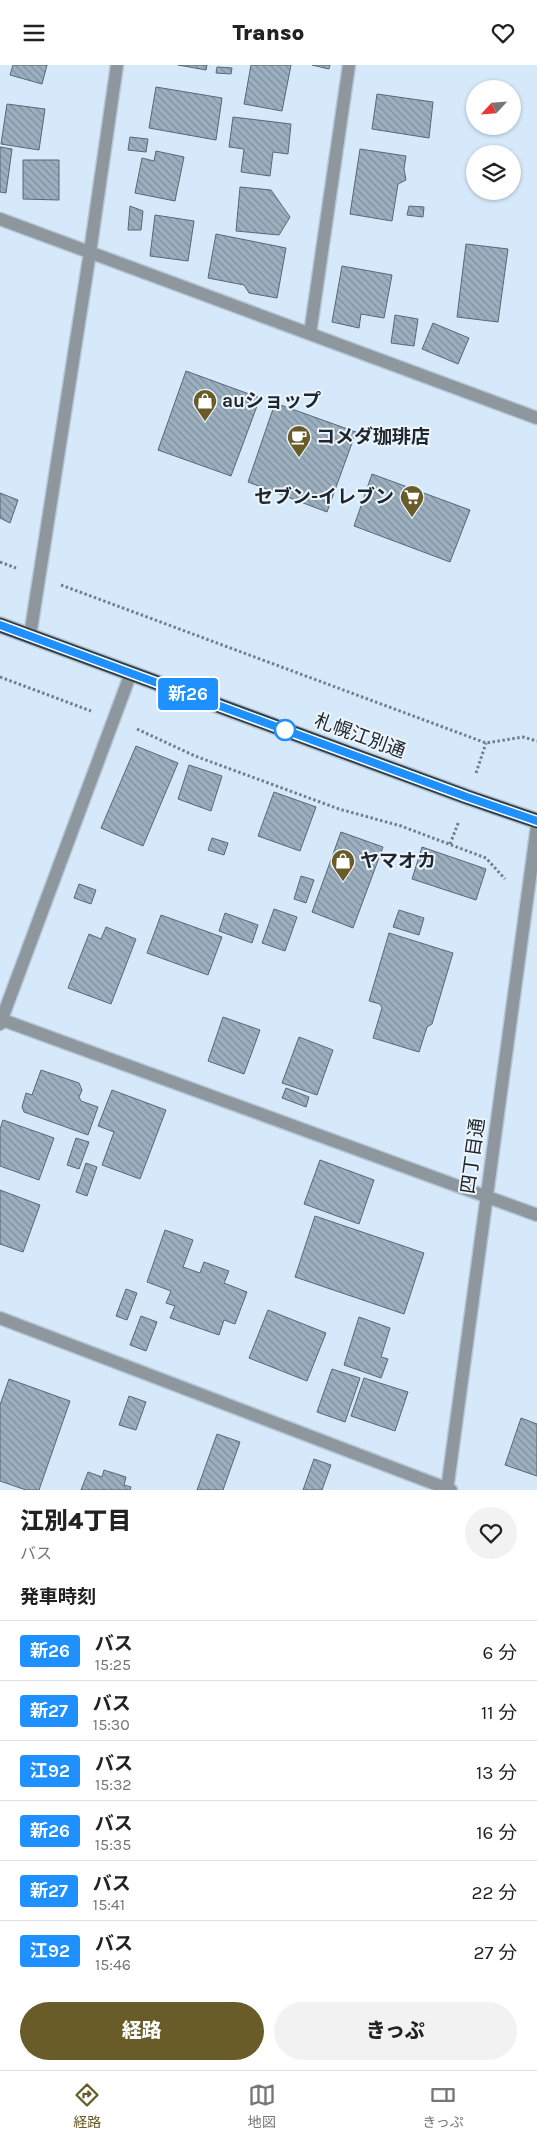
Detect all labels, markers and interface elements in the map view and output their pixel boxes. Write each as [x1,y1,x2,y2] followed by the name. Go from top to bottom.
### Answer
[20,19,48,47] icon: menu
[489,19,517,47] icon: heart
[233,20,304,46] text: Transo
[466,80,521,135] north arrow
[466,80,521,200] map controls
[466,145,521,200] button: layers
[192,388,218,422] shop icon: auショップ
[222,390,321,412] place label: auショップ
[286,424,312,458] cafe icon: コメダ珈琲店
[316,426,430,448] place label: コメダ珈琲店
[399,484,425,518] supermarket icon: セブン-イレブン
[254,486,394,508] place label: セブン-イレブン
[159,678,217,710] line badge: 新26
[168,683,208,705] text: 新26
[312,709,408,763] street label: 札幌江別通
[274,719,296,741] unlabelled marker
[330,848,356,882] shop icon: ヤマオカ
[360,850,436,872] place label: ヤマオカ
[457,1117,489,1195] street label: 四丁目通
[20,1507,131,1535] text: 江別4丁目
[465,1507,517,1559] button: heart
[20,1544,52,1563] text: バス
[20,1586,96,1608] text: 発車時刻
[95,1633,133,1655] text: バス
[30,1640,70,1662] text: 新26
[483,1642,517,1664] text: 6 分
[95,1655,131,1674] text: 15:25
[93,1693,131,1715] text: バス
[30,1700,68,1722] text: 新27
[481,1702,517,1724] text: 11 分
[93,1715,130,1734] text: 15:30
[95,1753,133,1775] text: バス
[30,1760,70,1782] text: 江92
[476,1762,517,1784] text: 13 分
[95,1775,132,1794] text: 15:32
[95,1813,133,1835] text: バス
[30,1820,70,1842] text: 新26
[476,1822,517,1844] text: 16 分
[95,1835,131,1854] text: 15:35
[93,1873,131,1895] text: バス
[30,1880,68,1902] text: 新27
[471,1882,517,1904] text: 22 分
[93,1895,125,1914] text: 15:41
[95,1933,133,1955] text: バス
[30,1940,70,1962] text: 江92
[474,1942,517,1964] text: 27 分
[95,1955,131,1974] text: 15:46
[20,2002,264,2060] button: 経路
[274,2002,517,2060] button: きっぷ
[73,2081,101,2131] tab: 経路
[248,2081,276,2131] tab: 地図
[422,2081,464,2131] tab: きっぷ

